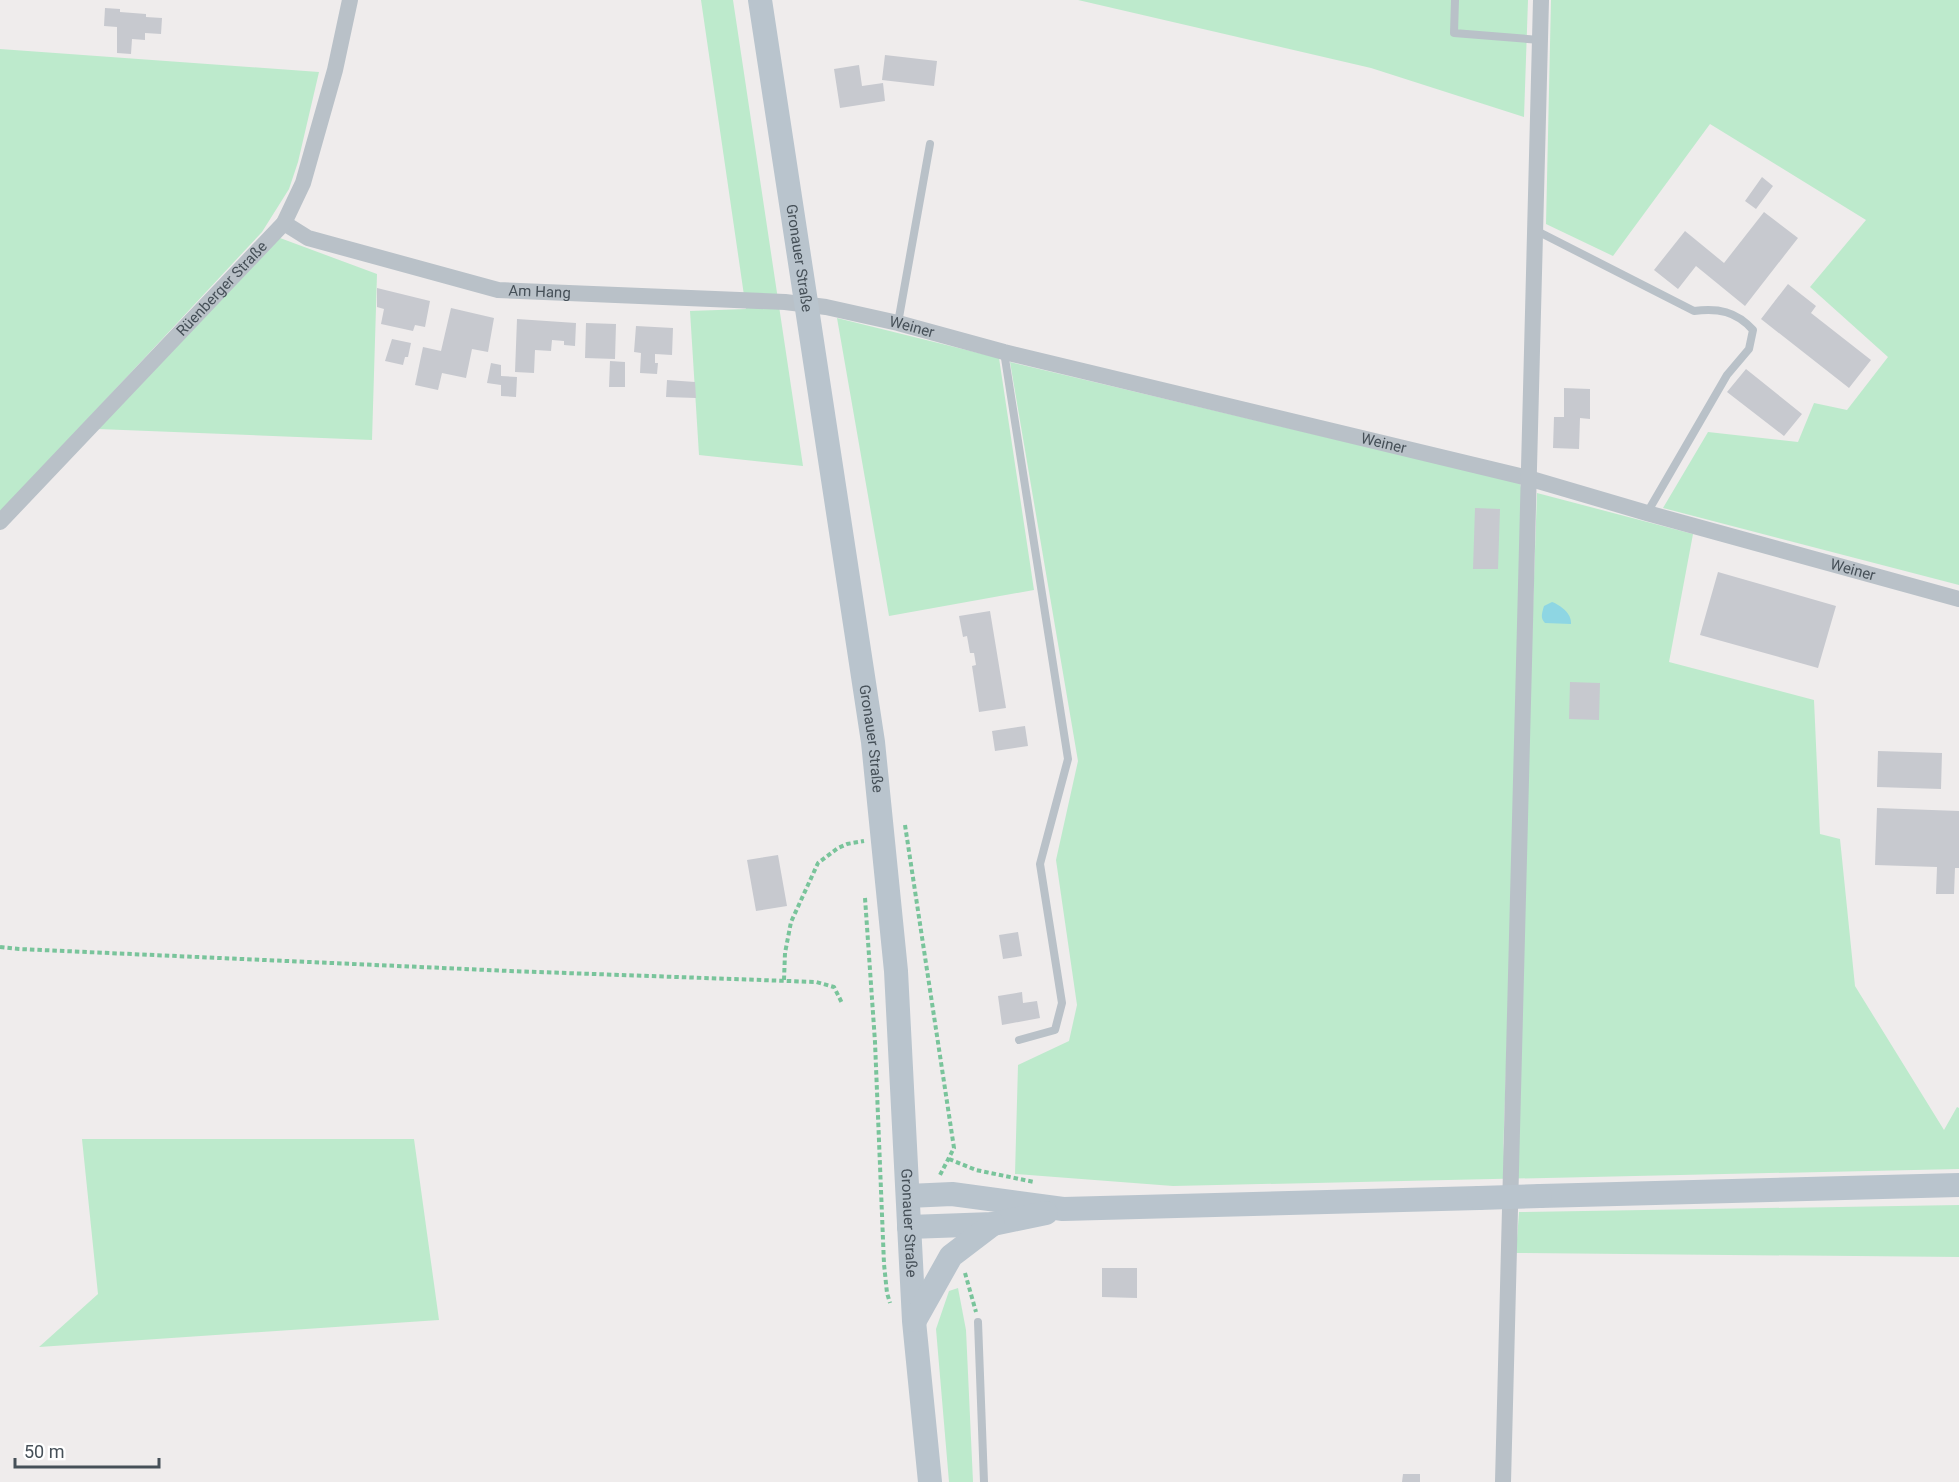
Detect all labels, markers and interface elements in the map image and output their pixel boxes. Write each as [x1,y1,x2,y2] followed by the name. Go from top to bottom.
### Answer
[782,203,816,313] street label: Gronauer Straße
[173,237,271,340] street label: Rüenberger Straße
[508,281,571,302] street label: Am Hang
[888,312,936,342] street label: Weiner
[1359,429,1408,457] street label: Weiner
[1828,555,1877,585] street label: Weiner
[855,683,887,794] street label: Gronauer Straße
[897,1168,921,1278] street label: Gronauer Straße
[15,1431,159,1469] scale bar
[24,1441,64,1462] text: 50 m

